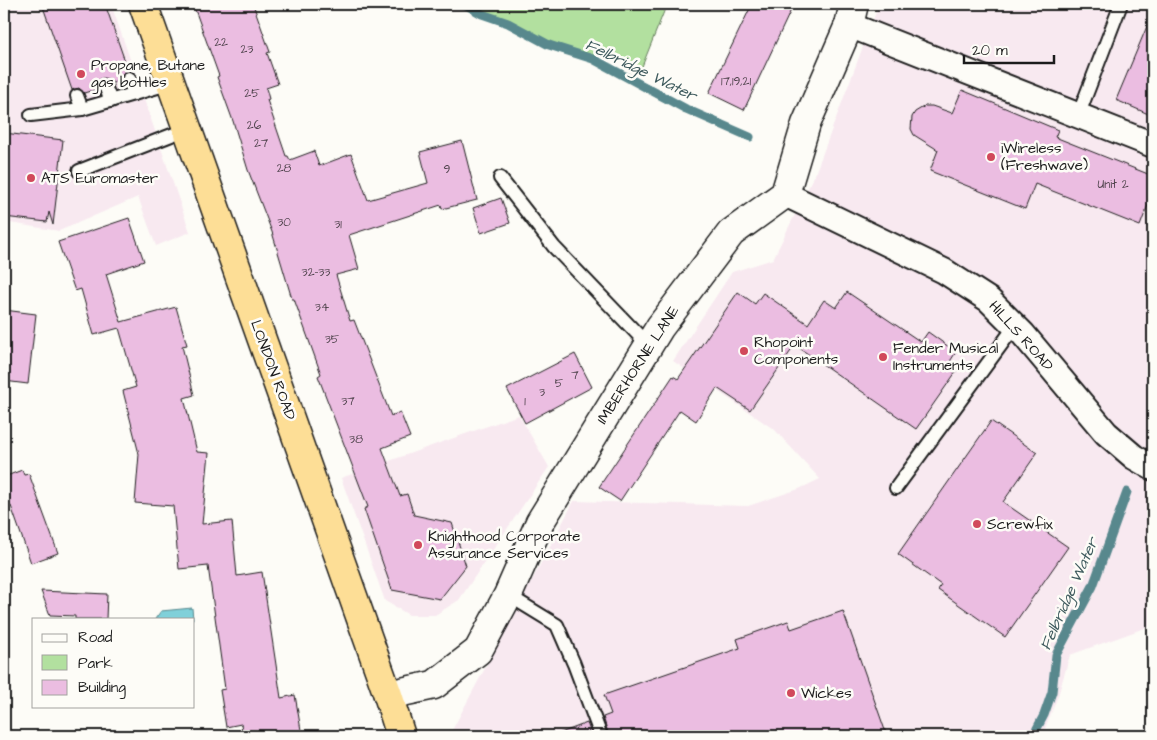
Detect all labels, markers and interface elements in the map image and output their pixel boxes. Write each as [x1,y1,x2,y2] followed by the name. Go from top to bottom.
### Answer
[964,32,1054,64] scale bar
[214,34,228,51] house number: 22
[581,34,702,108] water label: Felbridge Water
[972,40,1008,61] text: 20 m
[241,41,253,58] house number: 23
[91,55,205,94] place label: Propane, Butane gas bottles
[75,68,87,80] marker: Propane, Butane gas bottles
[721,73,751,90] house number: 17,19,21
[244,85,260,102] house number: 25
[247,117,262,134] house number: 26
[254,135,269,152] house number: 27
[1001,138,1088,176] place label: iWireless (Freshwave)
[985,151,997,163] marker: iWireless (Freshwave)
[277,160,292,177] house number: 28
[444,161,451,178] house number: 9
[41,168,158,189] place label: ATS Euromaster
[25,172,37,184] marker: ATS Euromaster
[1097,176,1129,193] house number: Unit 2
[277,214,291,231] house number: 30
[334,216,342,233] house number: 31
[302,264,330,281] house number: 32-33
[984,296,1058,376] street label: HILLS ROAD
[315,299,329,316] house number: 34
[592,302,684,428] street label: IMBERHORNE LANE
[245,317,301,423] street label: LONDON ROAD
[325,331,340,348] house number: 35
[754,332,839,370] place label: Rhopoint Components
[893,338,998,376] place label: Fender Musical Instruments
[738,345,750,357] marker: Rhopoint Components
[877,351,889,363] marker: Fender Musical Instruments
[571,367,579,384] house number: 7
[555,375,564,392] house number: 5
[539,384,545,401] house number: 3
[341,393,355,410] house number: 37
[524,393,526,410] house number: 1
[349,431,363,448] house number: 38
[987,514,1054,535] place label: Screwfix
[971,518,983,530] marker: Screwfix
[428,526,580,564] place label: Knighthood Corporate Assurance Services
[1034,532,1105,654] water label: Felbridge Water
[412,539,424,551] marker: Knighthood Corporate Assurance Services
[32,618,195,708] legend
[78,627,113,648] text: Road
[78,653,113,674] text: Park
[78,677,126,699] text: Building
[801,683,852,704] place label: Wickes
[785,687,797,699] marker: Wickes

